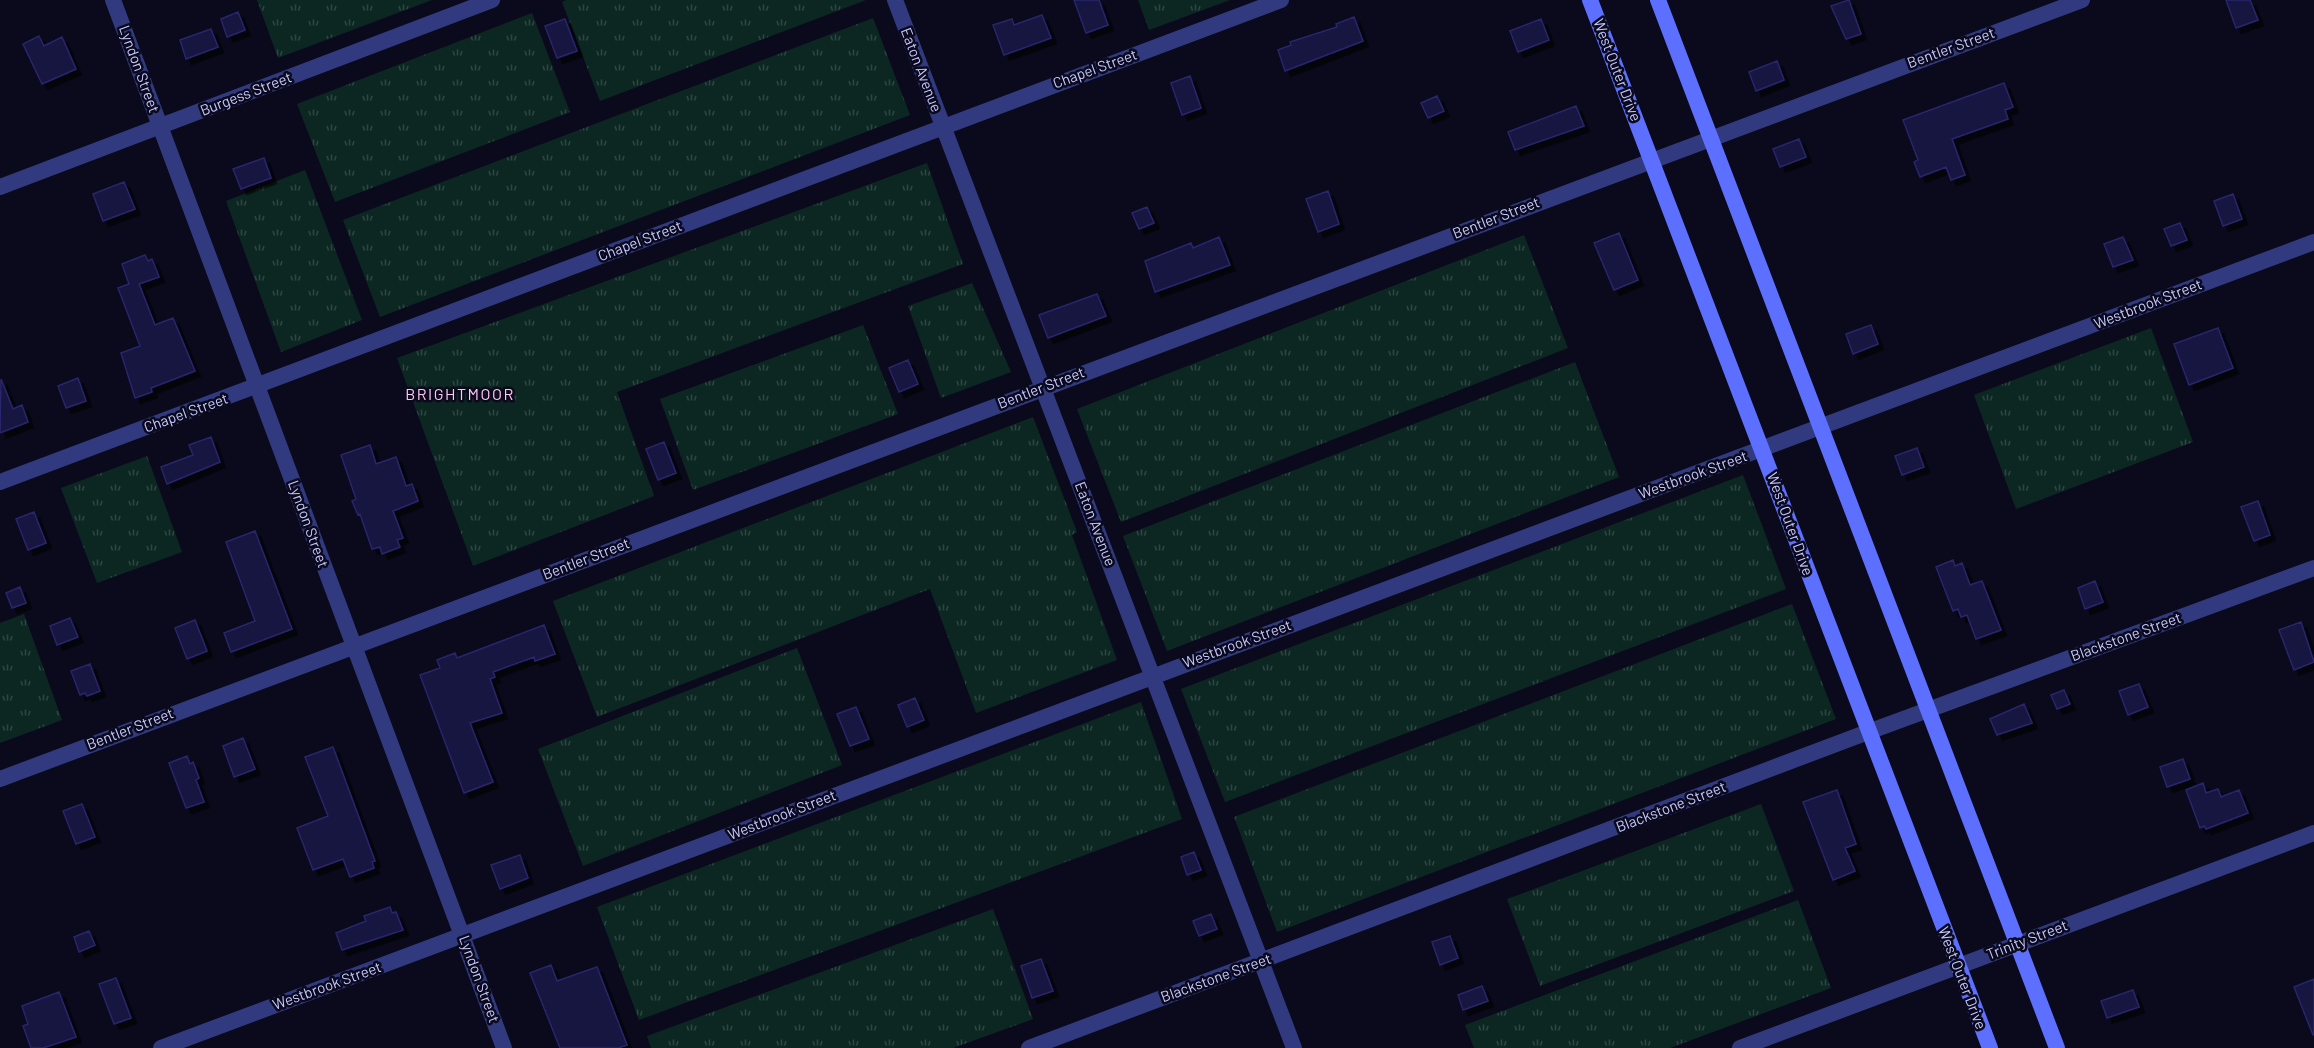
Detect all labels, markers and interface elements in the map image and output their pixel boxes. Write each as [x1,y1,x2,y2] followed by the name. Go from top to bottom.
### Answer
[1590,16,1646,123] street label: West Outer Drive
[116,23,164,115] street label: Lyndon Street
[1904,23,1997,71] street label: Bentler Street
[898,25,946,114] street label: Eaton Avenue
[1050,44,1139,92] street label: Chapel Street
[197,67,294,119] street label: Burgess Street
[1450,192,1542,242] street label: Bentler Street
[595,216,684,264] street label: Chapel Street
[2091,274,2204,332] street label: Westbrook Street
[995,362,1087,412] street label: Bentler Street
[405,384,515,403] district label: BRIGHTMOOR
[141,388,230,436] street label: Chapel Street
[1636,446,1749,502] street label: Westbrook Street
[1764,470,1818,578] street label: West Outer Drive
[285,478,333,570] street label: Lyndon Street
[1072,479,1120,568] street label: Eaton Avenue
[540,533,632,583] street label: Bentler Street
[2068,608,2183,664] street label: Blackstone Street
[1180,615,1293,671] street label: Westbrook Street
[84,703,176,753] street label: Bentler Street
[1613,777,1728,835] street label: Blackstone Street
[725,785,838,843] street label: Westbrook Street
[1984,915,2070,963] street label: Trinity Street
[1935,924,1991,1031] street label: West Outer Drive
[456,933,504,1025] street label: Lyndon Street
[1158,949,1273,1005] street label: Blackstone Street
[270,957,383,1013] street label: Westbrook Street

